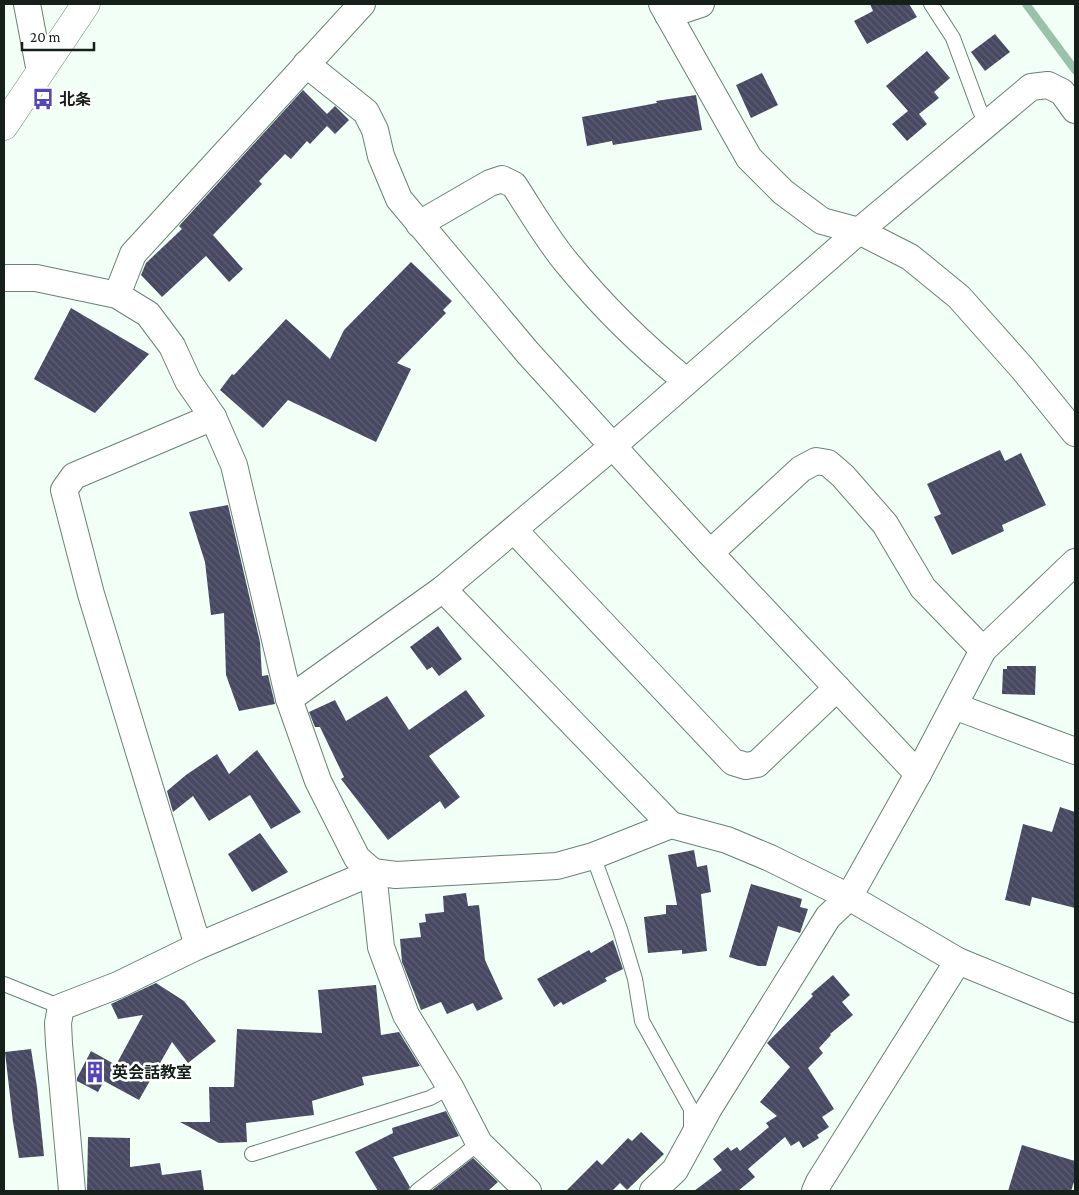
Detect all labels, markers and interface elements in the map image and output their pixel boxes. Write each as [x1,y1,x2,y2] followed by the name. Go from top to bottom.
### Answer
[22,20,95,52] scale bar
[30,29,61,45] text: 20 m
[30,86,56,112] bus stop icon: 北条
[59,91,91,108] place label: 北条
[82,1059,108,1085] building icon: 英会話教室
[112,1064,192,1081] place label: 英会話教室

